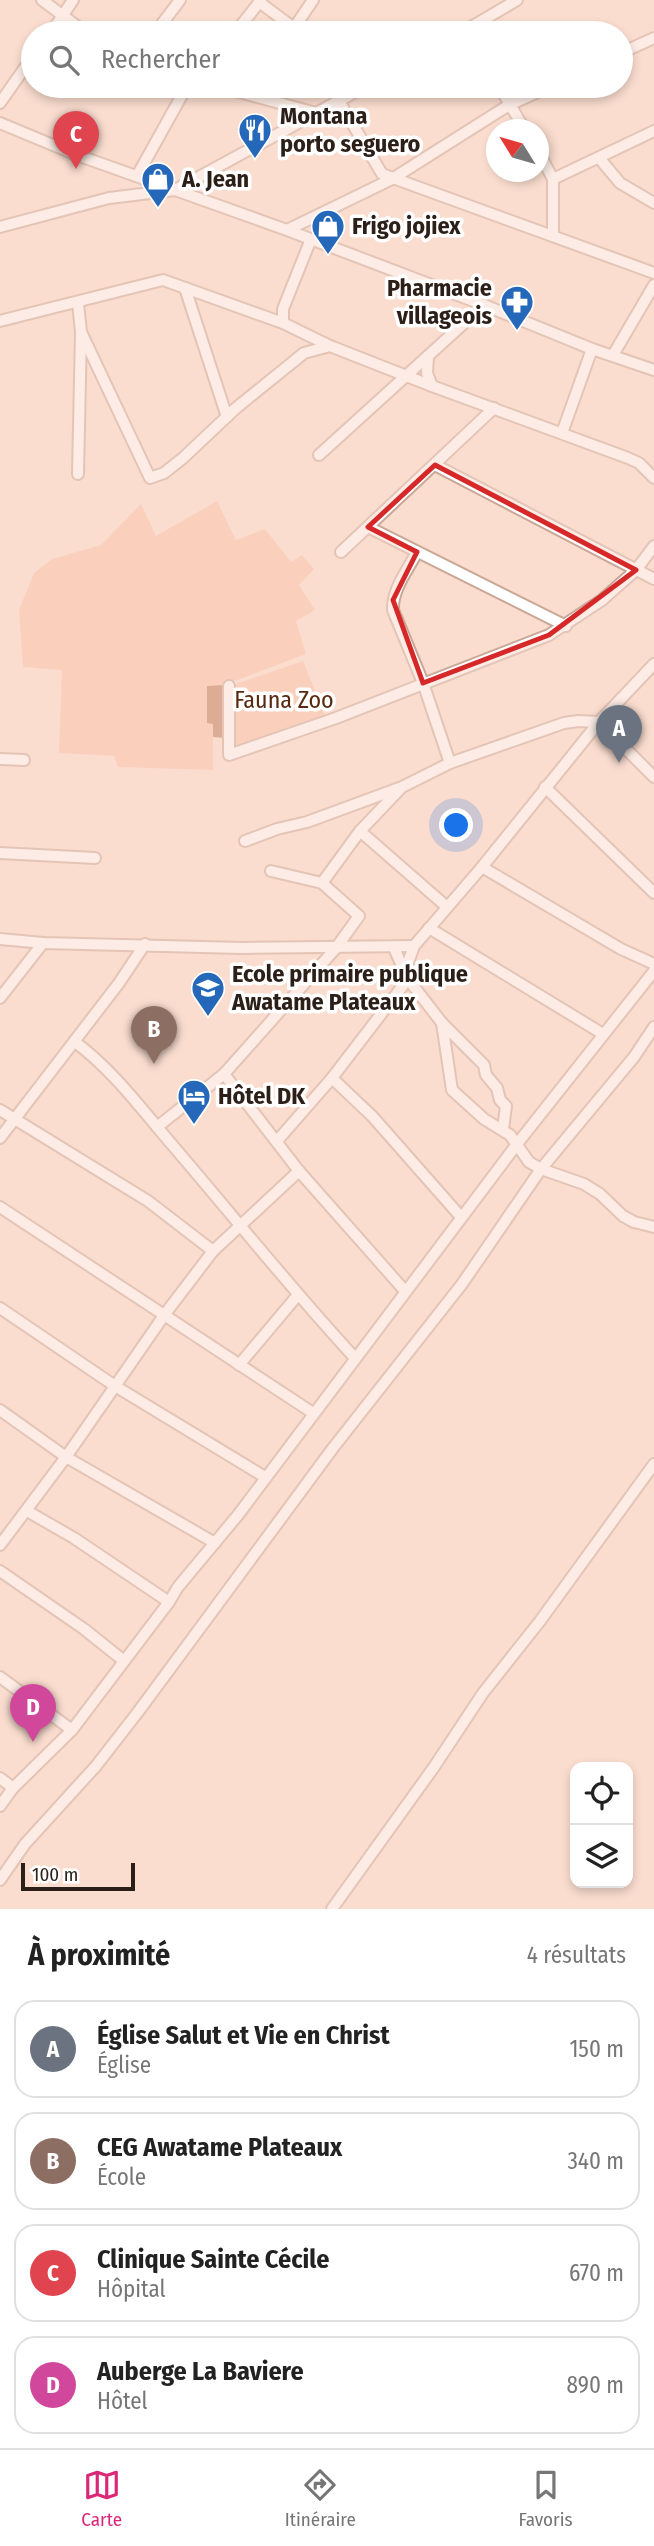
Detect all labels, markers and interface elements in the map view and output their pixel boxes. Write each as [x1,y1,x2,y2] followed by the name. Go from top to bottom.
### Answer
[21,21,633,98] search box
[45,41,83,79] icon: search
[101,44,220,75] text: Rechercher
[280,102,421,158] place label: Montana porto seguero
[53,111,99,169] pin: C
[236,111,274,160] restaurant icon: Montana porto seguero
[486,119,549,182] north arrow
[139,160,177,209] shop icon: A. Jean
[181,165,249,193] place label: A. Jean
[309,207,347,256] shop icon: Frigo jojiex
[352,212,461,240] place label: Frigo jojiex
[387,274,492,330] place label: Pharmacie villageois
[498,283,536,332] pharmacy icon: Pharmacie villageois
[234,686,334,714] park label: Fauna Zoo
[596,705,642,763] pin: A
[439,808,473,842] your location
[231,960,468,1016] place label: Ecole primaire publique Awatame Plateaux
[189,969,227,1018] school or university icon: Ecole primaire publique Awatame Plateaux
[131,1006,177,1064] pin: B
[175,1077,213,1126] hotel icon: Hôtel DK
[218,1082,306,1110] place label: Hôtel DK
[10,1684,56,1742] pin: D
[570,1762,633,1888] map controls
[570,1762,633,1825] button: locate
[570,1825,633,1888] button: layers
[21,1860,135,1892] scale bar
[32,1863,78,1886] text: 100 m
[28,1937,170,1973] text: À proximité
[527,1941,626,1969] text: 4 résultats
[97,2020,390,2051] text: Église Salut et Vie en Christ
[47,2035,59,2063] text: A
[569,2035,624,2063] text: 150 m
[97,2051,151,2079] text: Église
[97,2132,342,2163] text: CEG Awatame Plateaux
[47,2147,59,2175] text: B
[568,2147,624,2175] text: 340 m
[97,2163,146,2191] text: École
[97,2244,329,2275] text: Clinique Sainte Cécile
[47,2259,59,2287] text: C
[569,2259,624,2287] text: 670 m
[97,2275,166,2303] text: Hôpital
[97,2356,304,2387] text: Auberge La Baviere
[46,2371,60,2399] text: D
[567,2371,624,2399] text: 890 m
[97,2387,148,2415] text: Hôtel
[81,2466,122,2531] tab: Carte
[285,2466,356,2531] tab: Itinéraire
[518,2466,573,2531] tab: Favoris

